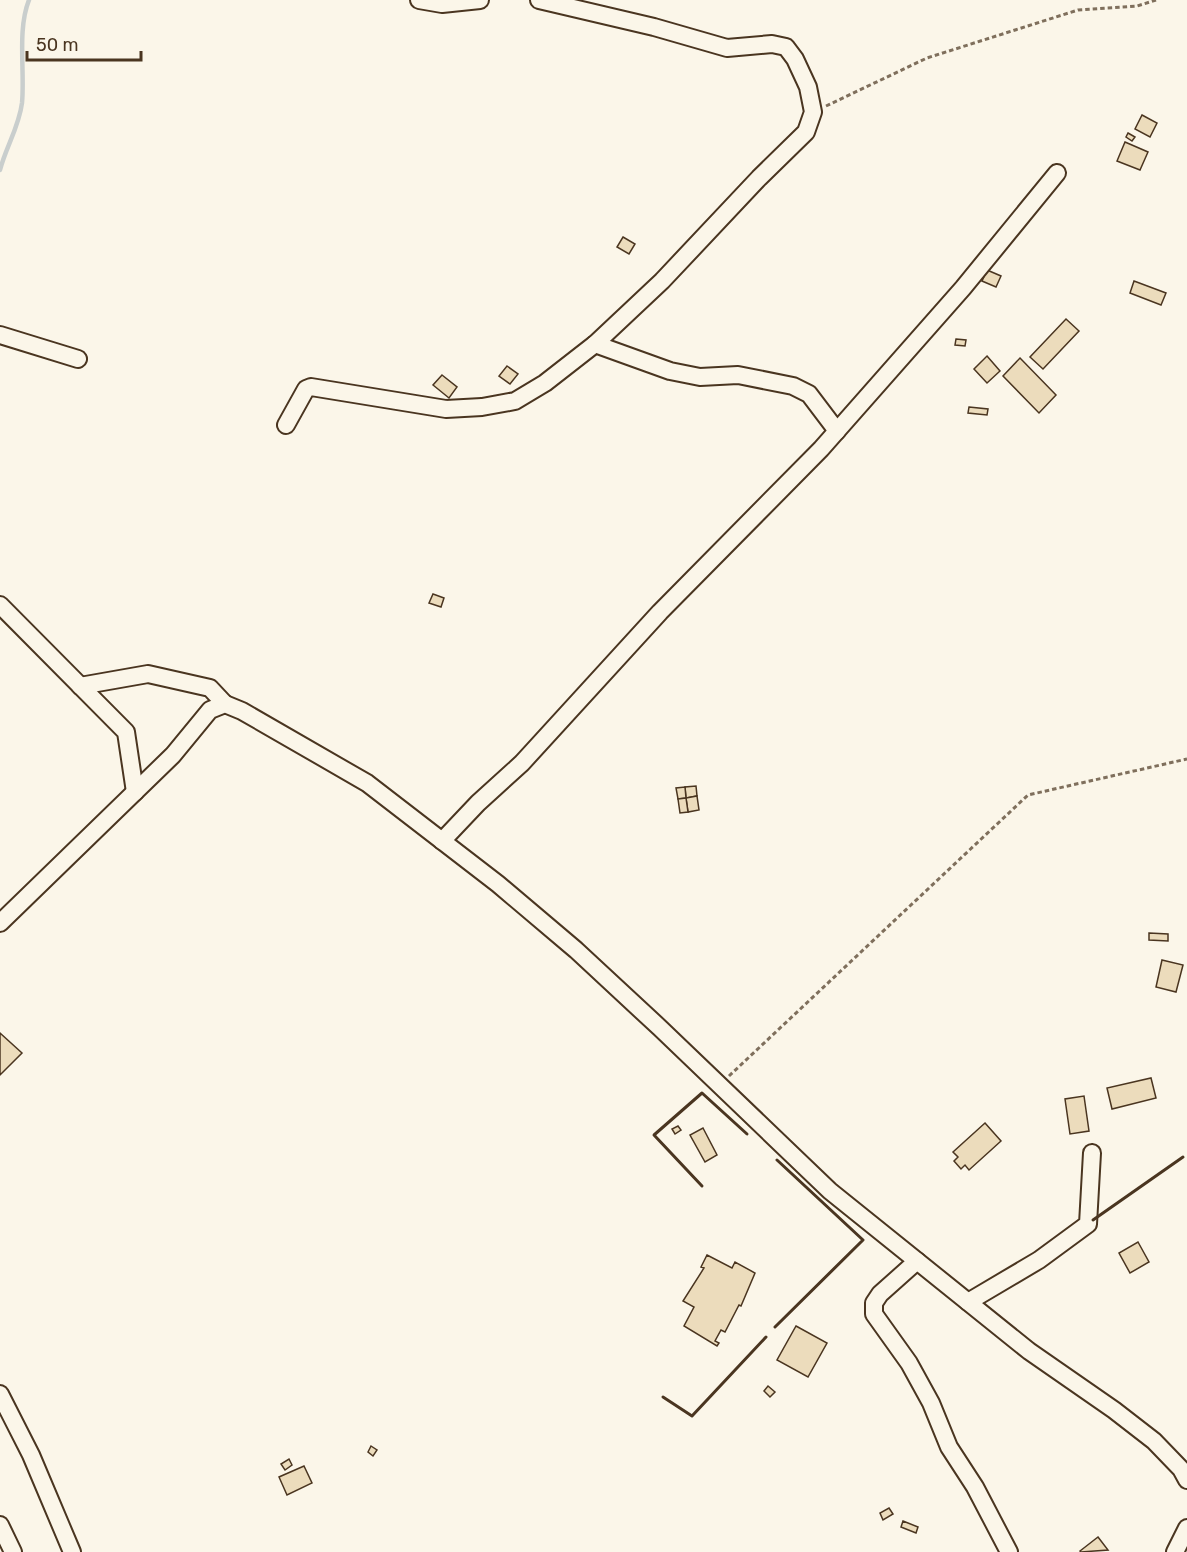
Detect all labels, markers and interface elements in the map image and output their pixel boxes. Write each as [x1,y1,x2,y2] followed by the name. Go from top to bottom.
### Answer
[27,24,141,62] scale bar
[36,34,79,56] text: 50 m

